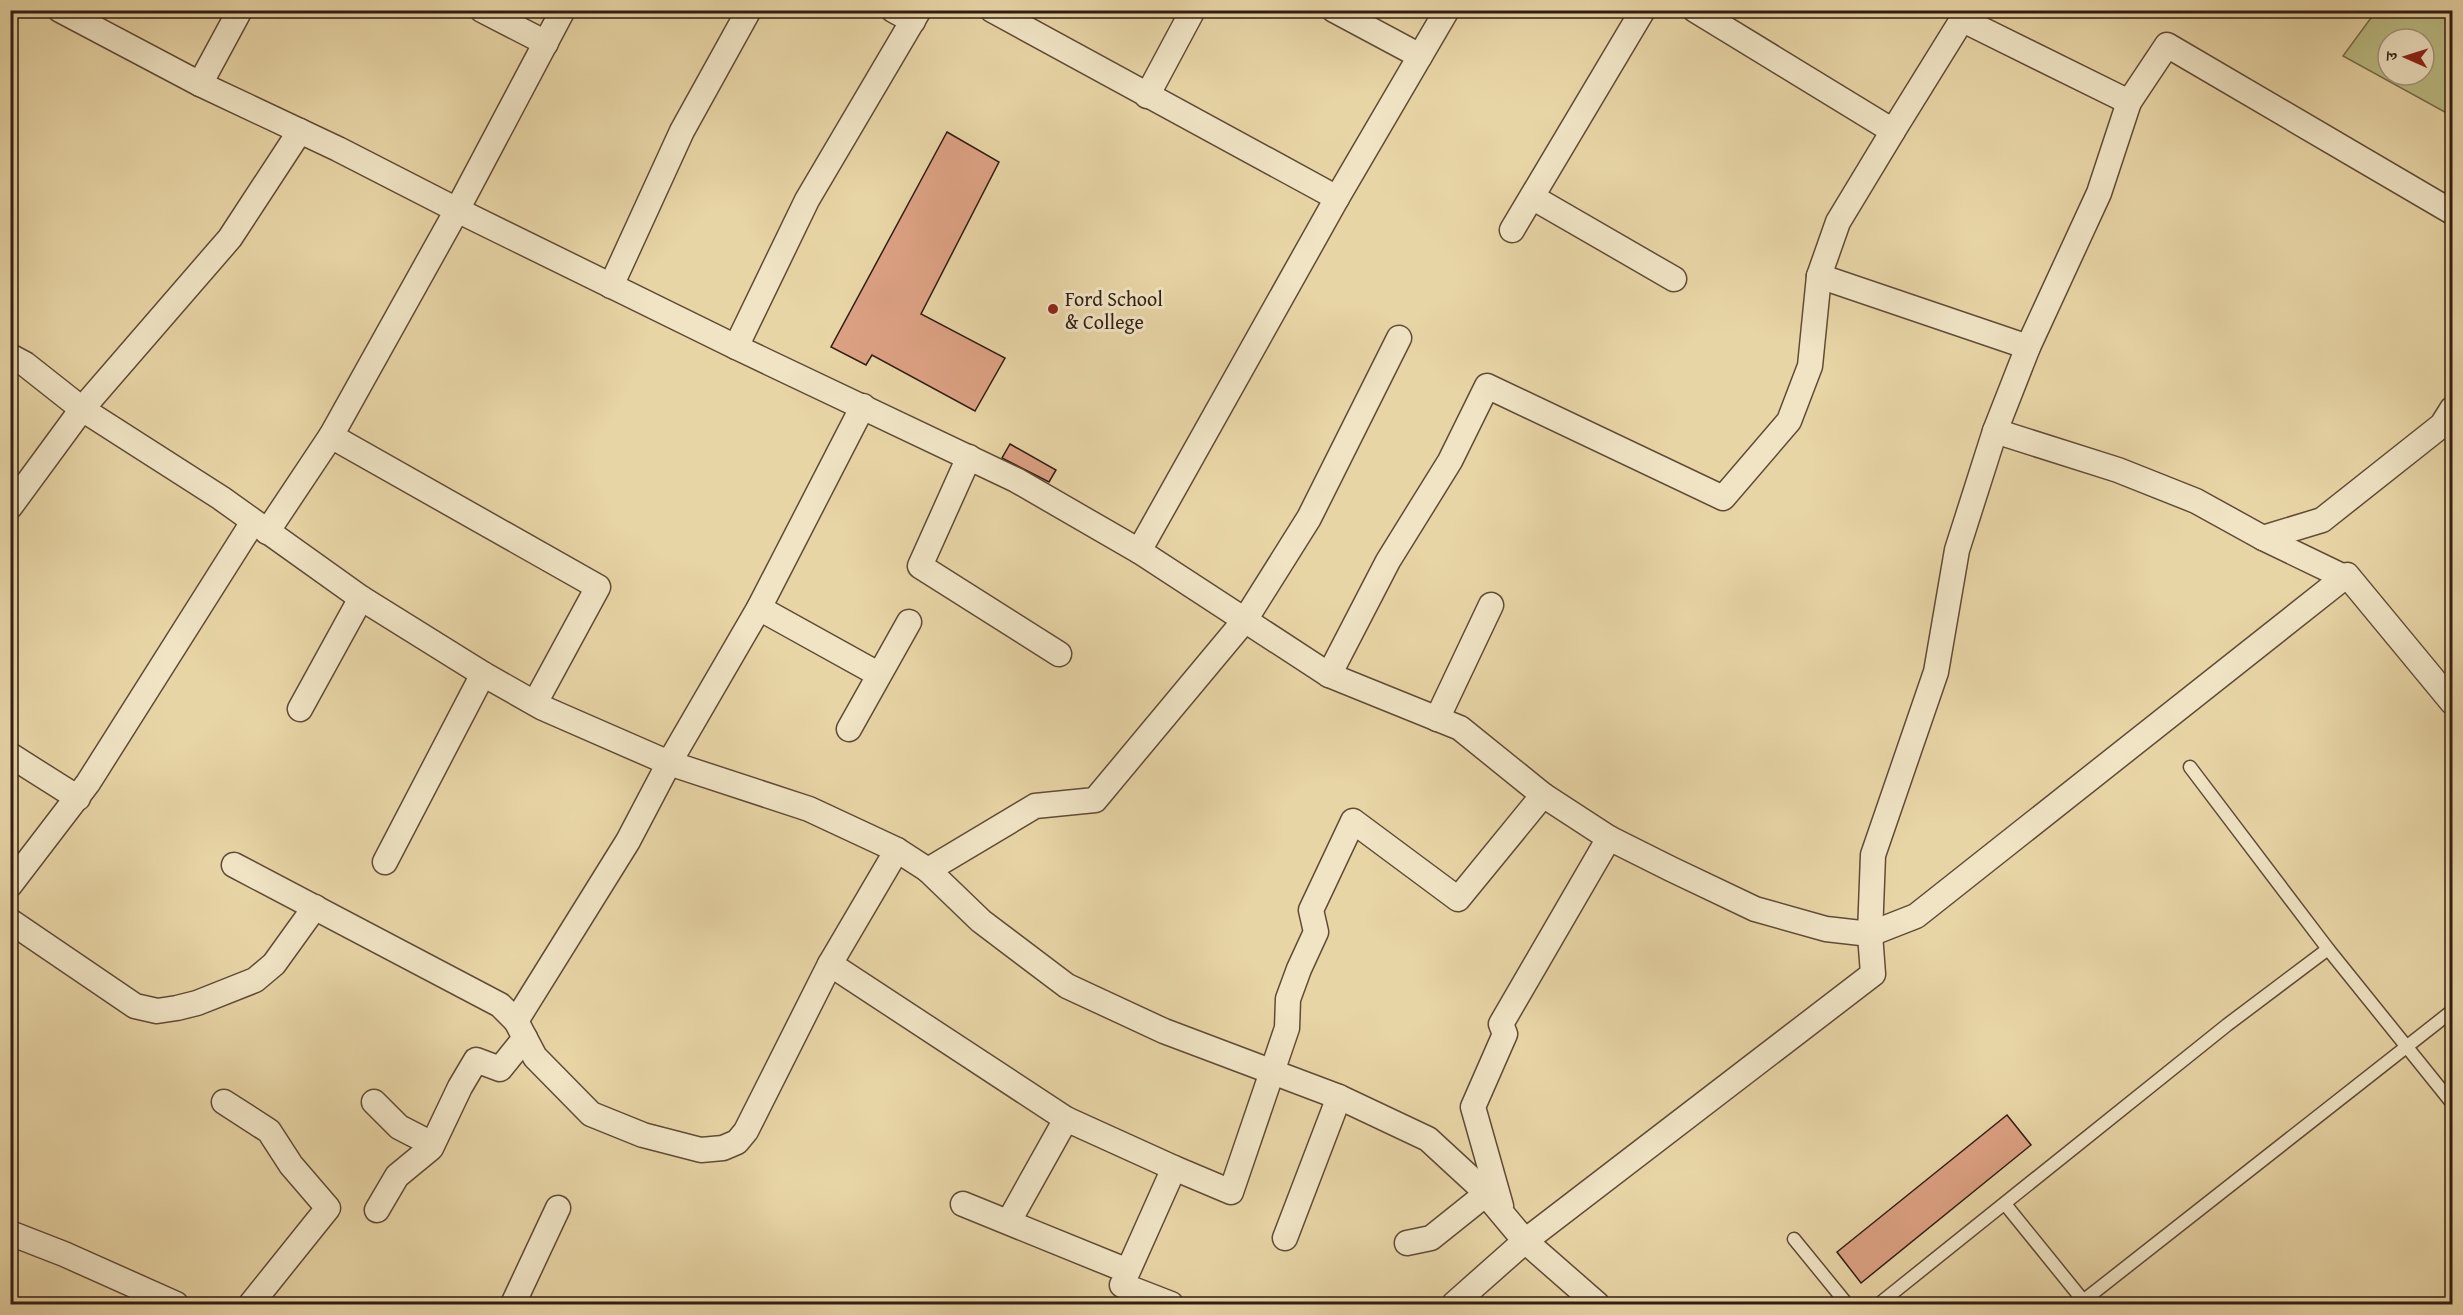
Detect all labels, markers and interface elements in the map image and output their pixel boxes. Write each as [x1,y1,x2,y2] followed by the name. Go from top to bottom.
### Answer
[2376,27,2436,87] north arrow
[2379,50,2403,62] text: उ
[1065,284,1163,336] place label: Ford School & College
[1046,302,1060,316] marker: Ford School & College

